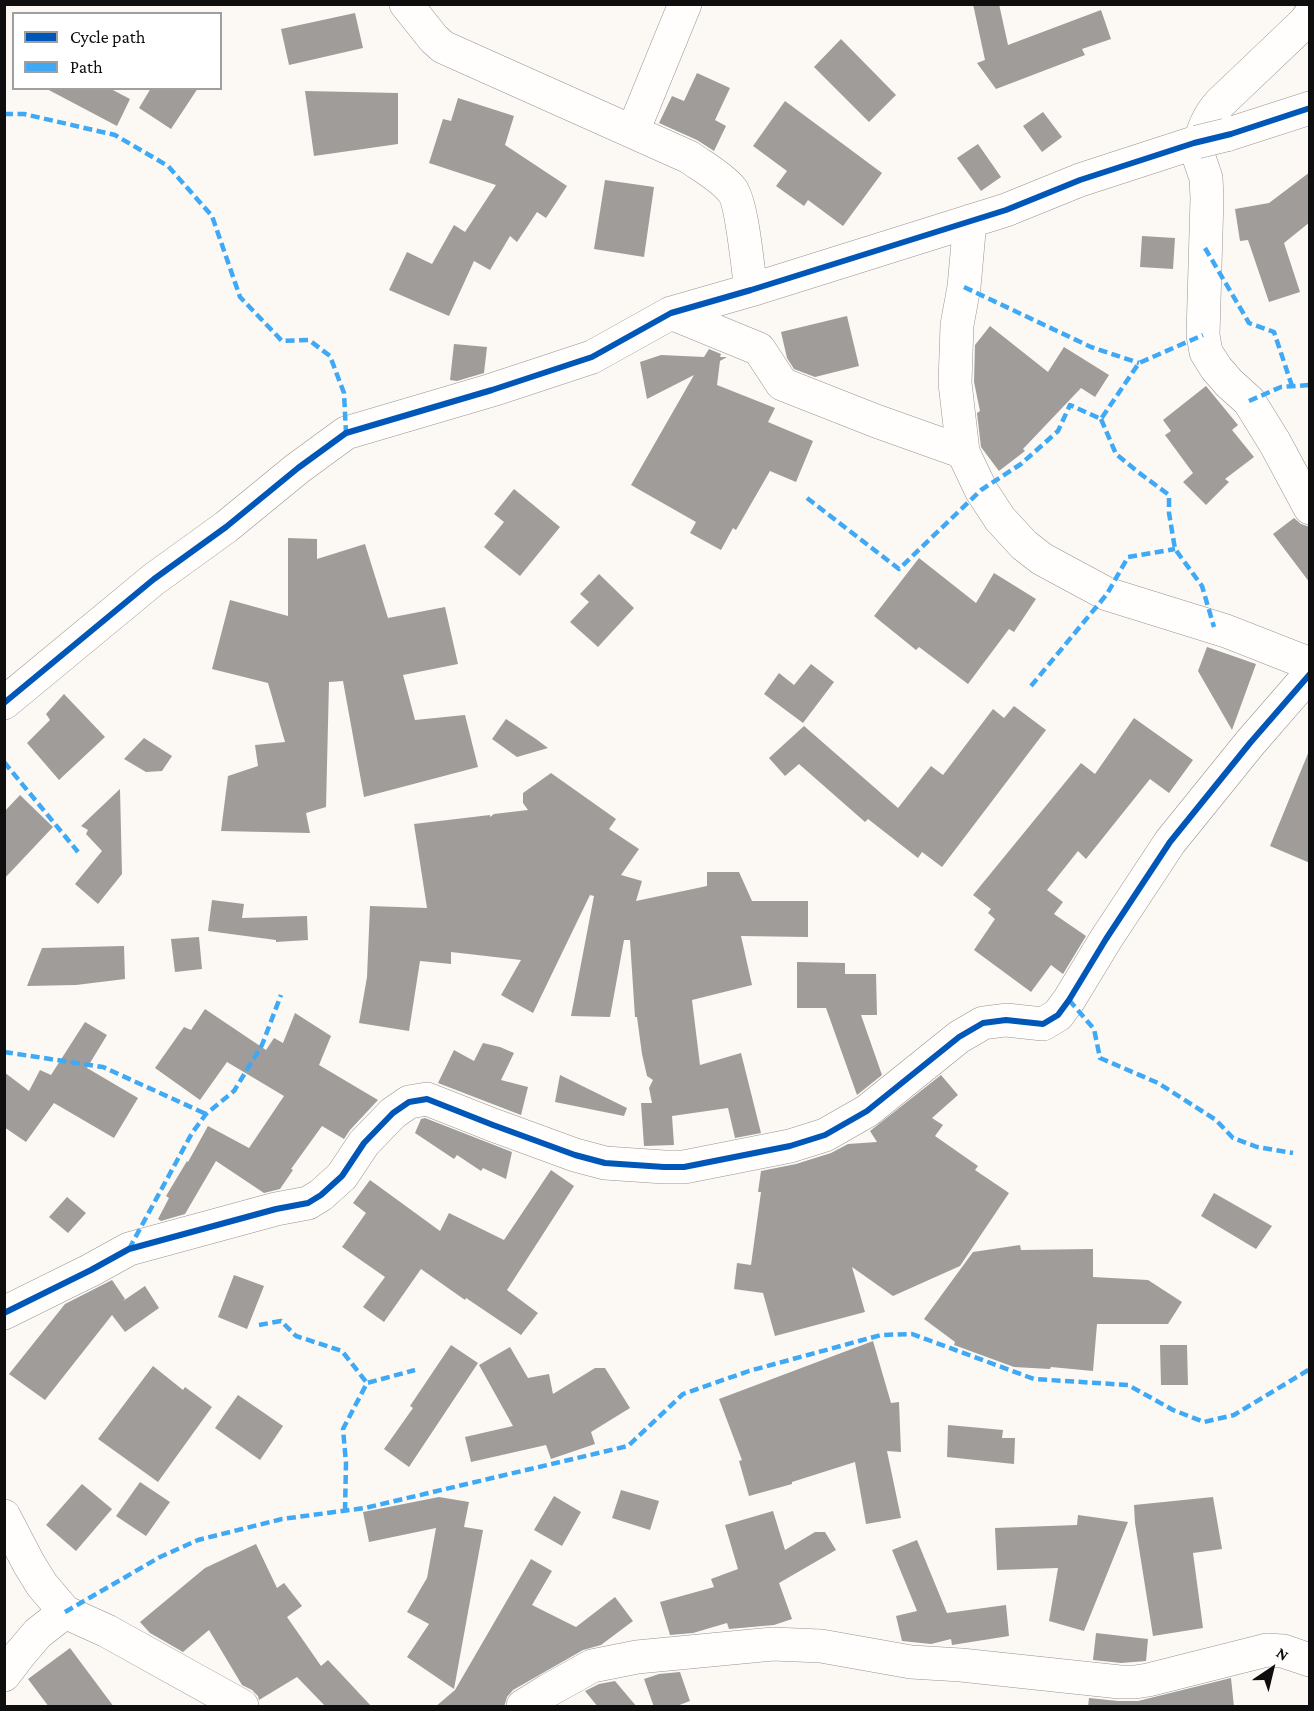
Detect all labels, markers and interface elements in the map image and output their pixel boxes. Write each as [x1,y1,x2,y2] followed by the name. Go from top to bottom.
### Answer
[12,12,222,90] legend
[70,27,145,47] text: Cycle path
[70,57,103,77] text: Path
[1242,1639,1302,1699] north arrow
[1273,1644,1292,1664] text: N

